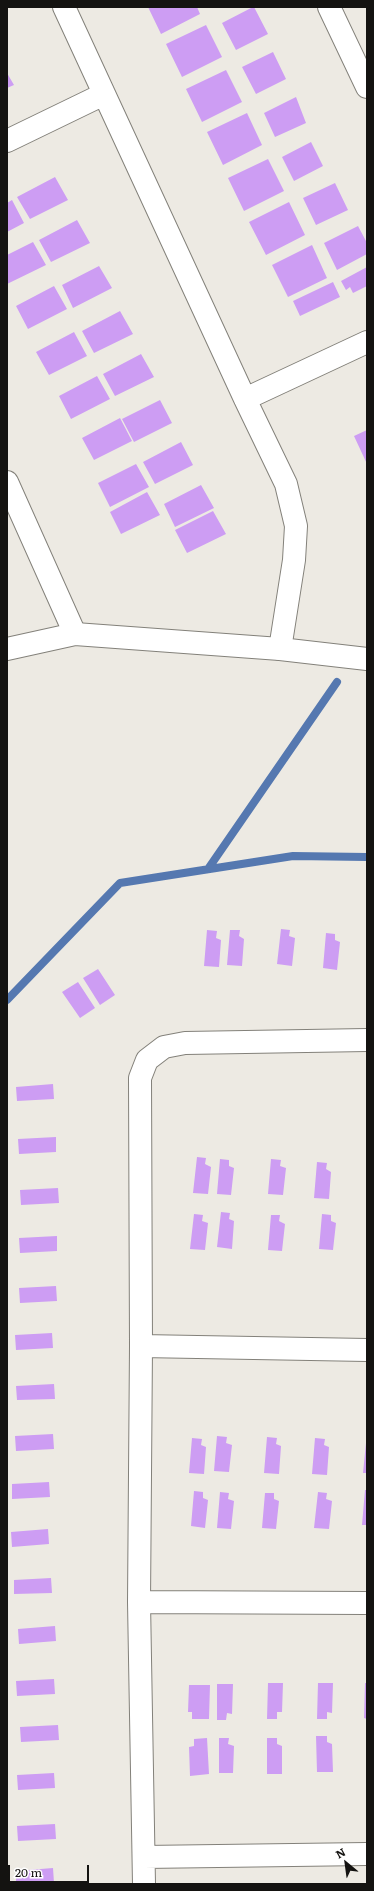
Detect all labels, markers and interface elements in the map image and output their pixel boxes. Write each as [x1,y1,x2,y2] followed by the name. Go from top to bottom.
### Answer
[326,1843,366,1883] north arrow
[332,1843,348,1862] text: N
[10,1857,91,1883] scale bar
[15,1863,42,1881] text: 20 m

